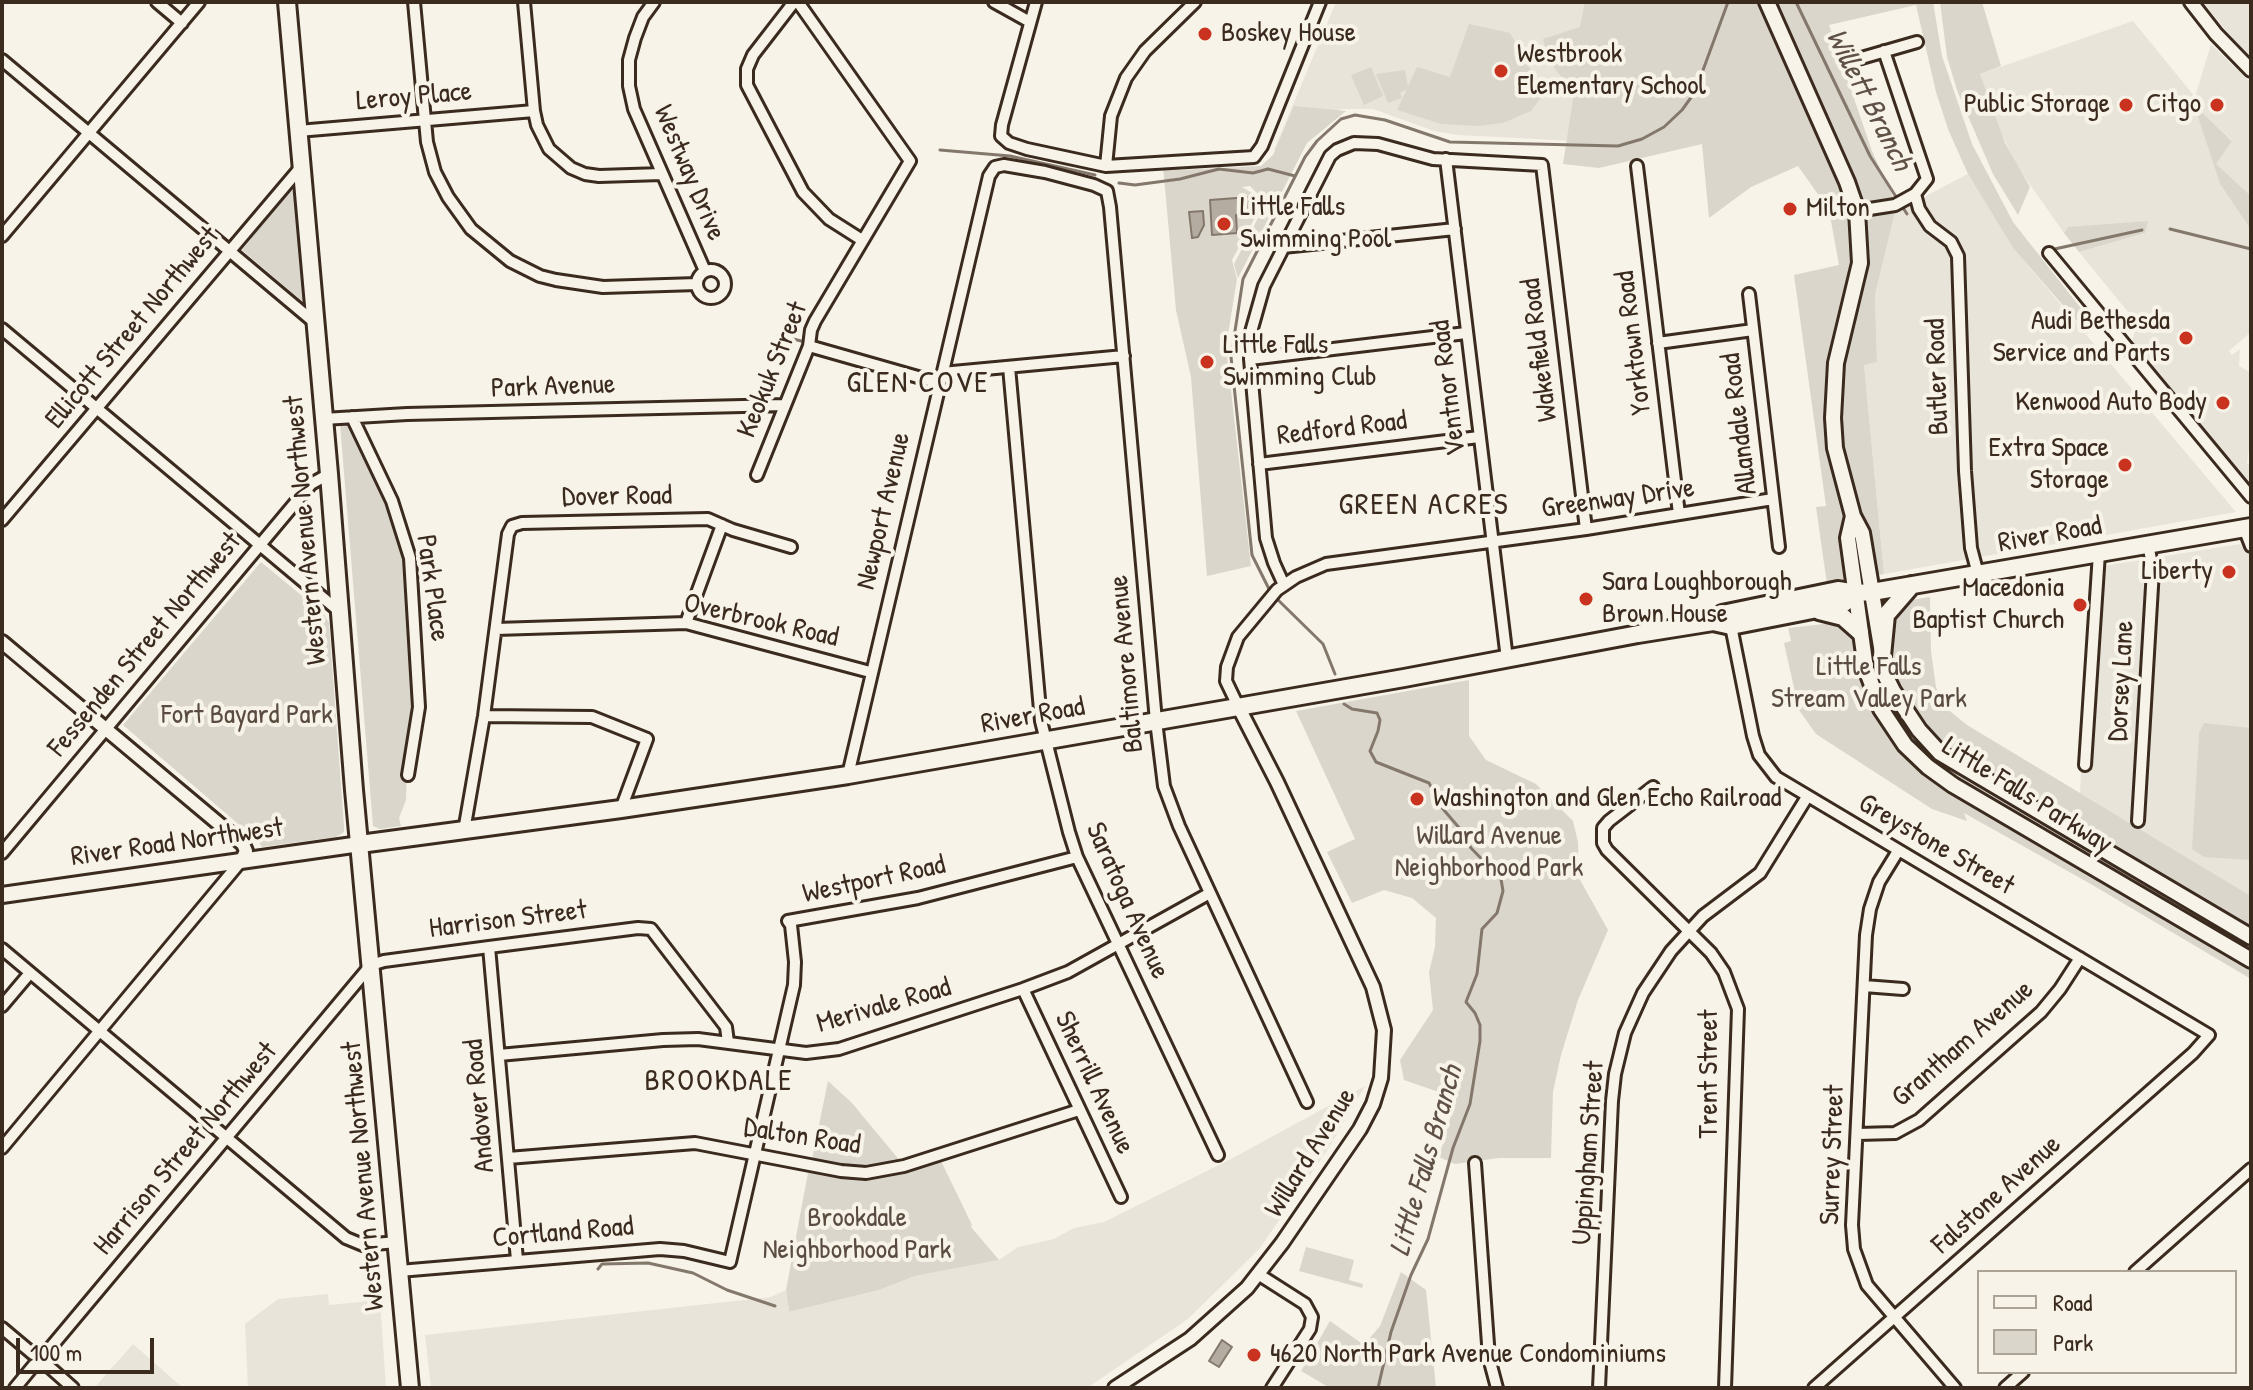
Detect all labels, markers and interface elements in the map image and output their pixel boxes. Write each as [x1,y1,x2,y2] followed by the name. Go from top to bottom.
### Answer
[1221,17,1356,51] place label: Boskey House
[1817,23,1919,177] water label: Willett Branch
[1196,25,1214,43] marker: Boskey House
[1517,38,1706,104] place label: Westbrook Elementary School
[1492,62,1510,80] marker: Westbrook Elementary School
[355,75,473,119] street label: Leroy Place
[1964,88,2110,122] place label: Public Storage
[2146,88,2201,122] place label: Citgo
[2117,96,2135,114] marker: Public Storage
[2208,96,2226,114] marker: Citgo
[645,100,733,246] street label: Westway Drive
[1240,191,1391,257] place label: Little Falls Swimming Pool
[1806,192,1870,226] place label: Milton
[1781,200,1799,218] marker: Milton
[1215,215,1233,233] marker: Little Falls Swimming Pool
[39,220,227,436] street label: Ellicott Street Northwest
[1608,269,1660,417] street label: Yorktown Road
[1515,276,1565,424] street label: Wakefield Road
[731,297,815,443] street label: Keokuk Street
[1993,305,2170,371] place label: Audi Bethesda Service and Parts
[1424,318,1474,458] street label: Ventnor Road
[1919,318,1957,436] street label: Butler Road
[1223,329,1377,395] place label: Little Falls Swimming Club
[2177,329,2195,347] marker: Audi Bethesda Service and Parts
[1715,351,1765,497] street label: Allandale Road
[1198,353,1216,371] marker: Little Falls Swimming Club
[847,366,989,402] district label: GLEN COVE
[490,368,616,406] street label: Park Avenue
[2015,386,2207,420] place label: Kenwood Auto Body
[277,394,335,666] street label: Western Avenue Northwest
[2214,394,2232,412] marker: Kenwood Auto Body
[1275,404,1409,454] street label: Redford Road
[850,429,918,593] street label: Newport Avenue
[1988,432,2109,498] place label: Extra Space Storage
[2116,456,2134,474] marker: Extra Space Storage
[1539,472,1697,526] street label: Greenway Drive
[562,479,672,515] street label: Dover Road
[1338,488,1510,524] district label: GREEN ACRES
[1996,509,2104,561] street label: River Road
[41,526,249,764] street label: Fessenden Street Northwest
[408,533,456,643] street label: Park Place
[2141,555,2213,589] place label: Liberty
[2220,563,2238,581] marker: Liberty
[1602,566,1791,632] place label: Sara Loughborough Brown House
[1912,572,2064,638] place label: Macedonia Baptist Church
[1102,574,1152,754] street label: Baltimore Avenue
[680,587,842,655] street label: Overbrook Road
[1577,590,1595,608] marker: Sara Loughborough Brown House
[2071,596,2089,614] marker: Macedonia Baptist Church
[2102,620,2142,742] street label: Dorsey Lane
[1771,651,1967,717] park label: Little Falls Stream Valley Park
[979,690,1087,742] street label: River Road
[161,699,333,733] park label: Fort Bayard Park
[1936,730,2118,862] street label: Little Falls Parkway
[1433,782,1781,816] place label: Washington and Glen Echo Railroad
[1852,787,2020,903] street label: Greystone Street
[1408,790,1426,808] marker: Washington and Glen Echo Railroad
[69,811,285,875] street label: River Road Northwest
[1078,818,1176,984] street label: Saratoga Avenue
[1395,820,1583,886] park label: Willard Avenue Neighborhood Park
[800,849,948,911] street label: Westport Road
[427,894,589,946] street label: Harrison Street
[813,971,955,1041] street label: Merivale Road
[1885,973,2041,1115] street label: Grantham Avenue
[1046,1007,1142,1159] street label: Sherrill Avenue
[1693,1010,1727,1138] street label: Trent Street
[87,1036,285,1262] street label: Harrison Street Northwest
[457,1038,503,1174] street label: Andover Road
[335,1040,393,1312] street label: Western Avenue Northwest
[1566,1060,1612,1246] street label: Uppingham Street
[1383,1062,1471,1260] water label: Little Falls Branch
[644,1064,794,1100] district label: BROOKDALE
[1258,1082,1364,1224] street label: Willard Avenue
[1814,1084,1852,1226] street label: Surrey Street
[741,1111,863,1163] street label: Dalton Road
[1926,1128,2068,1262] street label: Falstone Avenue
[763,1202,951,1268] park label: Brookdale Neighborhood Park
[491,1210,635,1256] street label: Cortland Road
[1977,1270,2237,1374] legend
[2053,1286,2092,1318] text: Road
[20,1322,158,1372] scale bar
[2053,1326,2093,1358] text: Park
[30,1336,82,1368] text: 100 m
[1270,1338,1666,1372] place label: 4620 North Park Avenue Condominiums
[1245,1346,1263,1364] marker: 4620 North Park Avenue Condominiums

